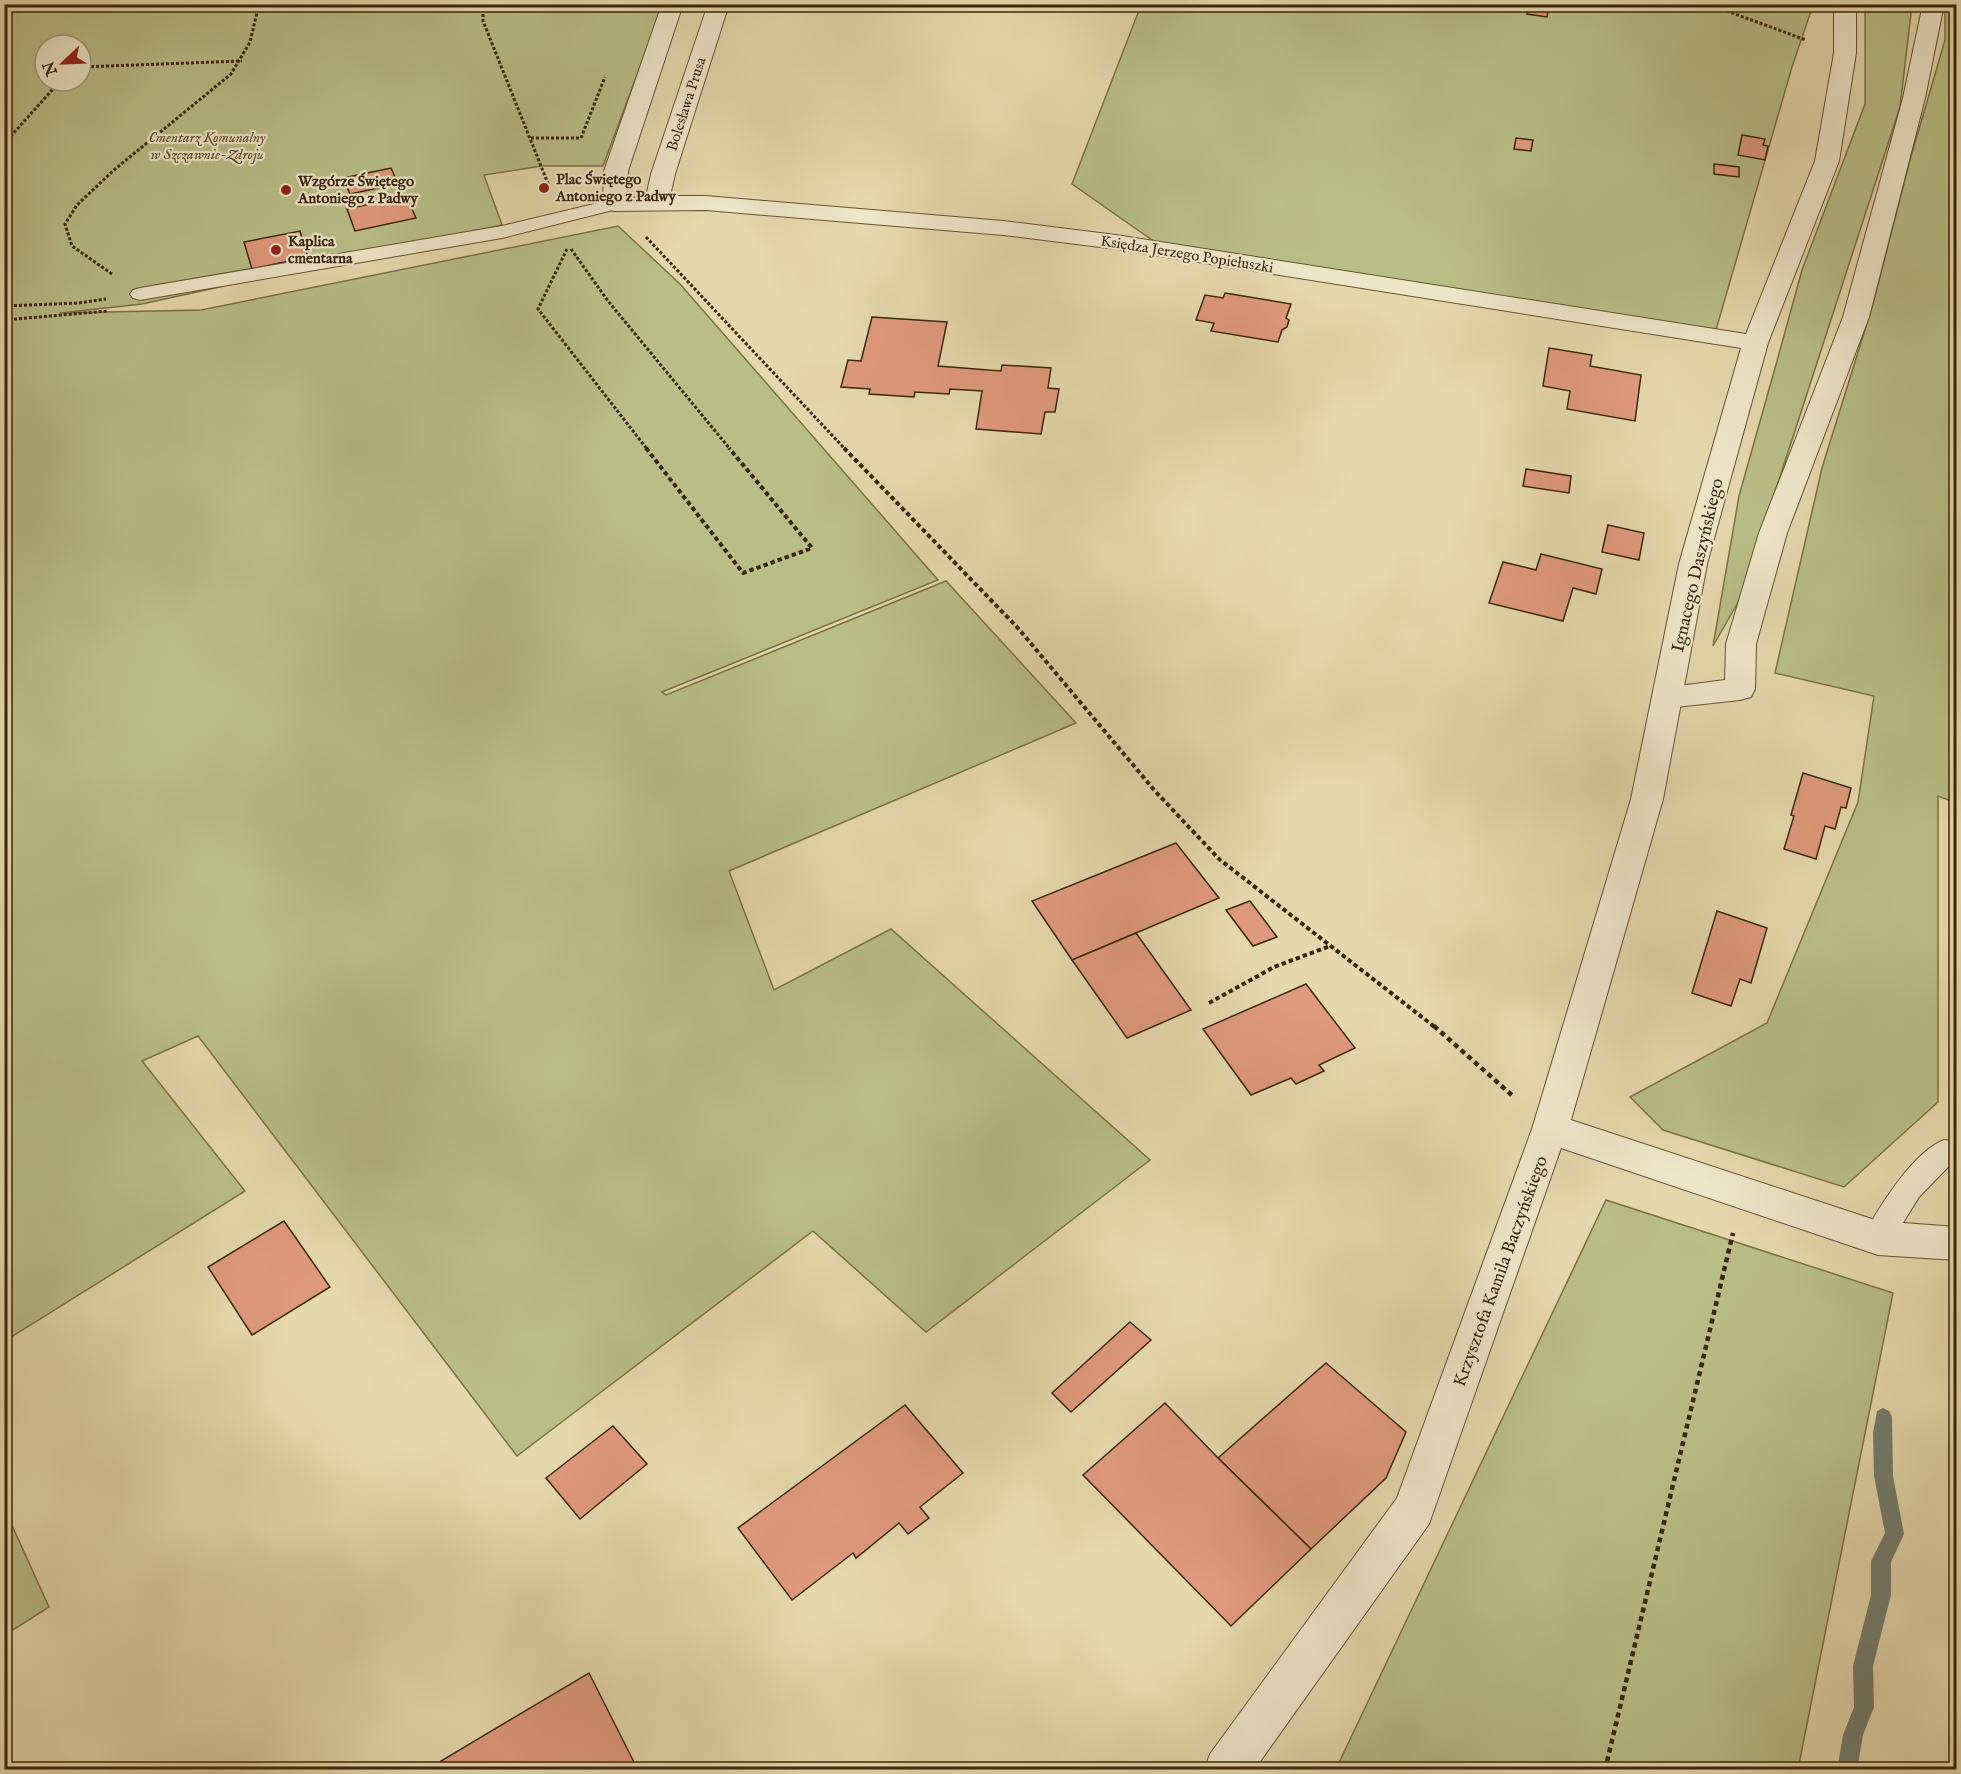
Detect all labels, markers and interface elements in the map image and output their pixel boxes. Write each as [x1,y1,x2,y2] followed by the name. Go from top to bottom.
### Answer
[33,33,93,93] north arrow
[662,54,711,154] street label: Bolesława Prusa
[39,58,63,79] text: N
[149,128,266,165] park label: Cmentarz Komunalny w Szczawnie-Zdroju
[555,170,676,206] place label: Plac Świętego Antoniego z Padwy
[297,172,418,208] place label: Wzgórze Świętego Antoniego z Padwy
[537,181,551,195] marker: Plac Świętego Antoniego z Padwy
[279,183,293,197] marker: Wzgórze Świętego Antoniego z Padwy
[1099,231,1275,278] street label: Księdza Jerzego Popiełuszki
[288,232,353,268] place label: Kaplica cmentarna
[269,243,283,257] marker: Kaplica cmentarna
[1667,476,1730,655] street label: Ignacego Daszyńskiego
[1449,1153,1554,1390] street label: Krzysztofa Kamila Baczyńskiego

